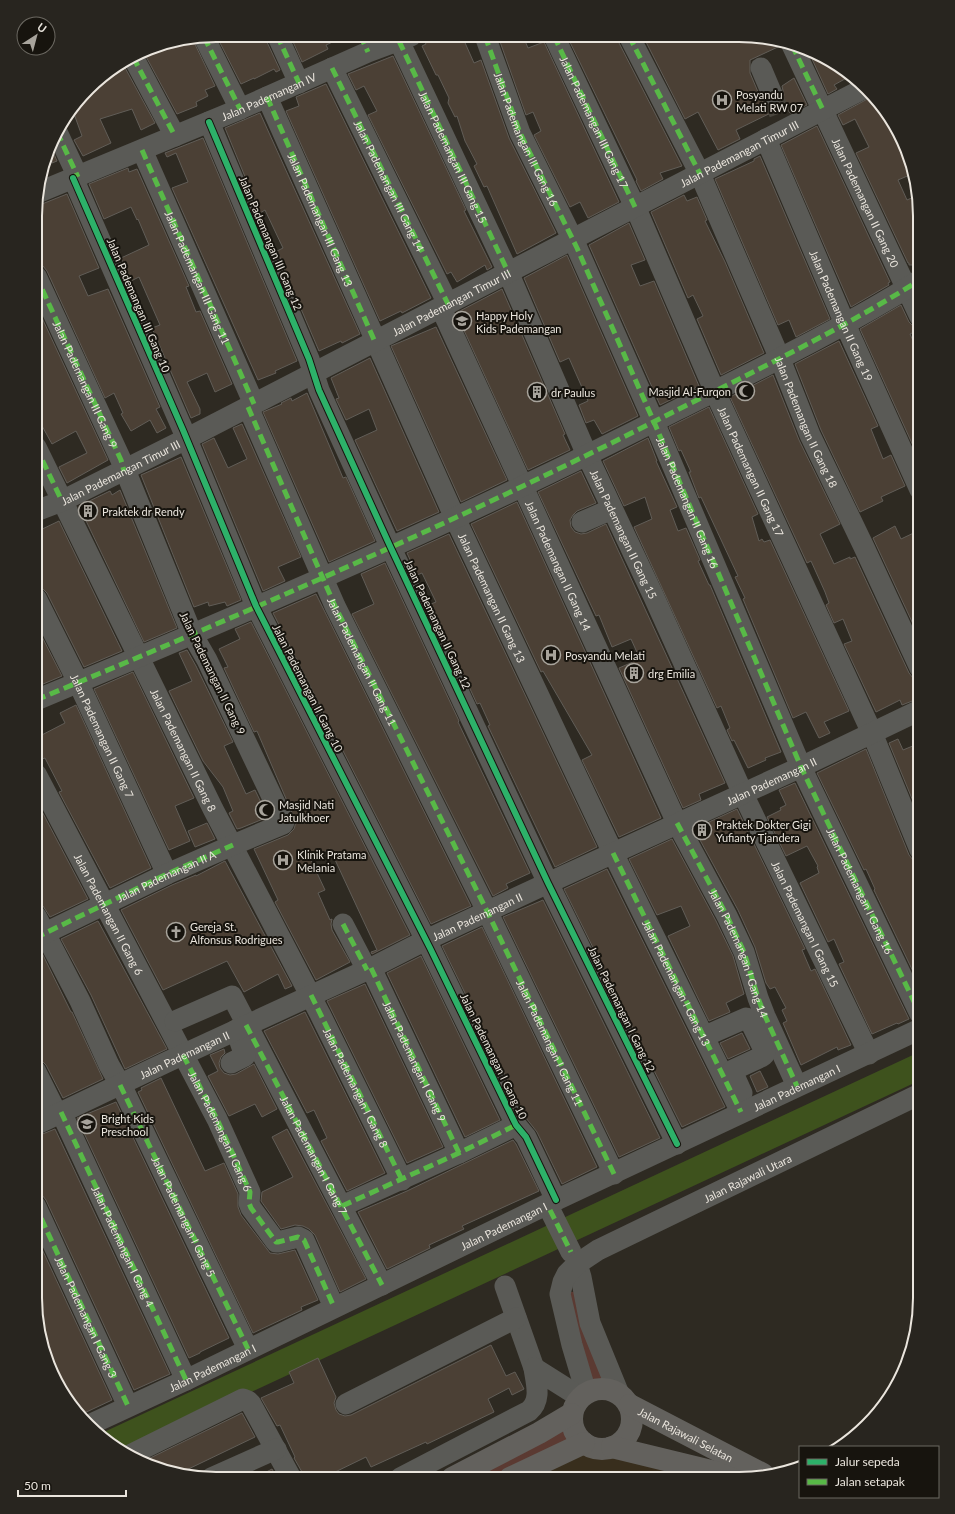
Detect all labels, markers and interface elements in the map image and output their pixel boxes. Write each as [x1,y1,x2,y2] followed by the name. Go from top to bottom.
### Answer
[16,16,56,56] north arrow
[35,20,49,35] text: U
[558,54,632,190] street label: Jalan Pademangan III Gang 17
[219,69,318,123] street label: Jalan Pademangan IV
[492,70,561,208] street label: Jalan Pademangan III Gang 16
[736,88,803,114] place label: Posyandu Melati RW 07
[417,89,490,225] street label: Jalan Pademangan III Gang 15
[711,89,733,111] hospital icon: Posyandu Melati RW 07
[678,117,800,189] street label: Jalan Pademangan Timur III
[352,118,428,254] street label: Jalan Pademangan III Gang 14
[830,136,902,270] street label: Jalan Pademangan II Gang 20
[286,151,356,288] street label: Jalan Pademangan III Gang 13
[237,174,305,312] street label: Jalan Pademangan III Gang 12
[163,208,233,346] street label: Jalan Pademangan III Gang 11
[105,236,173,375] street label: Jalan Pademangan III Gang 10
[808,248,876,383] street label: Jalan Pademangan II Gang 19
[390,266,513,338] street label: Jalan Pademangan Timur III
[476,309,562,335] place label: Happy Holy Kids Pademangan
[451,310,473,332] school or university icon: Happy Holy Kids Pademangan
[51,318,121,450] street label: Jalan Pademangan III Gang 9
[773,354,841,490] street label: Jalan Pademangan II Gang 18
[734,380,756,402] mosque icon: Masjid Al-Furqon
[526,381,548,403] building icon: dr Paulus
[648,385,731,398] place label: Masjid Al-Furqon
[551,386,596,399] place label: dr Paulus
[716,404,787,538] street label: Jalan Pademangan II Gang 17
[654,435,722,570] street label: Jalan Pademangan II Gang 16
[59,437,182,507] street label: Jalan Pademangan Timur III
[588,467,660,601] street label: Jalan Pademangan II Gang 15
[523,498,595,633] street label: Jalan Pademangan II Gang 14
[77,500,99,522] building icon: Praktek dr Rendy
[102,505,185,518] place label: Praktek dr Rendy
[456,531,529,664] street label: Jalan Pademangan II Gang 13
[402,557,474,691] street label: Jalan Pademangan II Gang 12
[325,595,400,728] street label: Jalan Pademangan II Gang 11
[178,609,248,737] street label: Jalan Pademangan II Gang 9
[270,622,346,755] street label: Jalan Pademangan II Gang 10
[540,644,562,666] hospital icon: Posyandu Melati
[565,649,645,662] place label: Posyandu Melati
[623,662,645,684] building icon: drg Emilia
[648,667,695,680] place label: drg Emilia
[68,671,137,800] street label: Jalan Pademangan II Gang 7
[148,686,220,813] street label: Jalan Pademangan II Gang 8
[724,754,819,807] street label: Jalan Pademangan II
[279,798,334,824] place label: Masjid Nati Jatulkhoer
[254,799,276,821] mosque icon: Masjid Nati Jatulkhoer
[716,818,811,844] place label: Praktek Dokter Gigi Yufianty Tjandera
[691,819,713,841] building icon: Praktek Dokter Gigi Yufianty Tjandera
[825,825,896,956] street label: Jalan Pademangan I Gang 16
[114,847,218,904] street label: Jalan Pademangan II A
[297,848,366,874] place label: Klinik Pratama Melania
[272,849,294,871] hospital icon: Klinik Pratama Melania
[72,851,147,977] street label: Jalan Pademangan II Gang 6
[770,858,842,989] street label: Jalan Pademangan I Gang 15
[707,886,772,1020] street label: Jalan Pademangan I Gang 14
[430,890,524,943] street label: Jalan Pademangan II
[641,918,714,1048] street label: Jalan Pademangan I Gang 13
[190,920,283,946] place label: Gereja St. Alfonsus Rodrigues
[165,921,187,943] church icon: Gereja St. Alfonsus Rodrigues
[586,944,658,1074] street label: Jalan Pademangan I Gang 12
[515,977,586,1108] street label: Jalan Pademangan I Gang 11
[458,991,530,1122] street label: Jalan Pademangan I Gang 10
[381,999,450,1123] street label: Jalan Pademangan I Gang 9
[321,1025,391,1149] street label: Jalan Pademangan I Gang 8
[137,1028,231,1081] street label: Jalan Pademangan II
[751,1061,842,1113] street label: Jalan Pademangan I
[186,1068,255,1193] street label: Jalan Pademangan I Gang 6
[278,1093,351,1216] street label: Jalan Pademangan I Gang 7
[101,1112,154,1138] place label: Bright Kids Preschool
[76,1113,98,1135] school or university icon: Bright Kids Preschool
[701,1151,793,1205] street label: Jalan Rajawali Utara
[150,1154,219,1279] street label: Jalan Pademangan I Gang 5
[90,1183,158,1309] street label: Jalan Pademangan I Gang 4
[458,1199,549,1252] street label: Jalan Pademangan I
[53,1254,120,1379] street label: Jalan Pademangan I Gang 3
[167,1341,258,1394] street label: Jalan Pademangan I
[636,1404,735,1464] street label: Jalan Rajawali Selatan
[799,1446,939,1498] legend
[835,1454,900,1469] text: Jalur sepeda
[18,1472,126,1498] scale bar
[835,1474,906,1489] text: Jalan setapak
[24,1478,51,1493] text: 50 m

